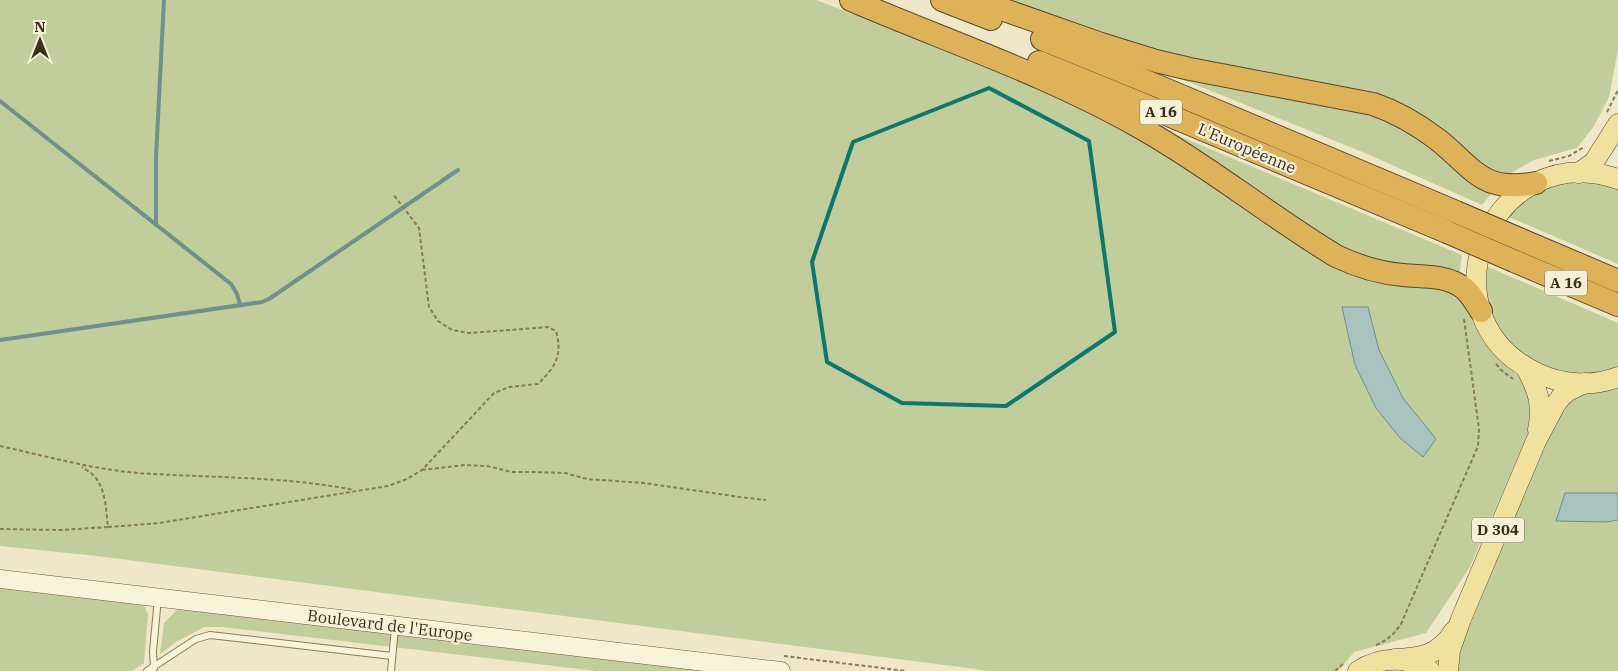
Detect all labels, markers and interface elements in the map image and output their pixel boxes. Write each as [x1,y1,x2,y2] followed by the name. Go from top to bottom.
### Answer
[15,15,65,65] north arrow
[34,18,46,36] text: N
[1140,100,1182,124] road number: A 16
[1195,118,1299,178] street label: L'Européenne
[1545,270,1587,296] road number: A 16
[1472,518,1524,542] road number: D 304
[306,605,474,645] street label: Boulevard de l'Europe

